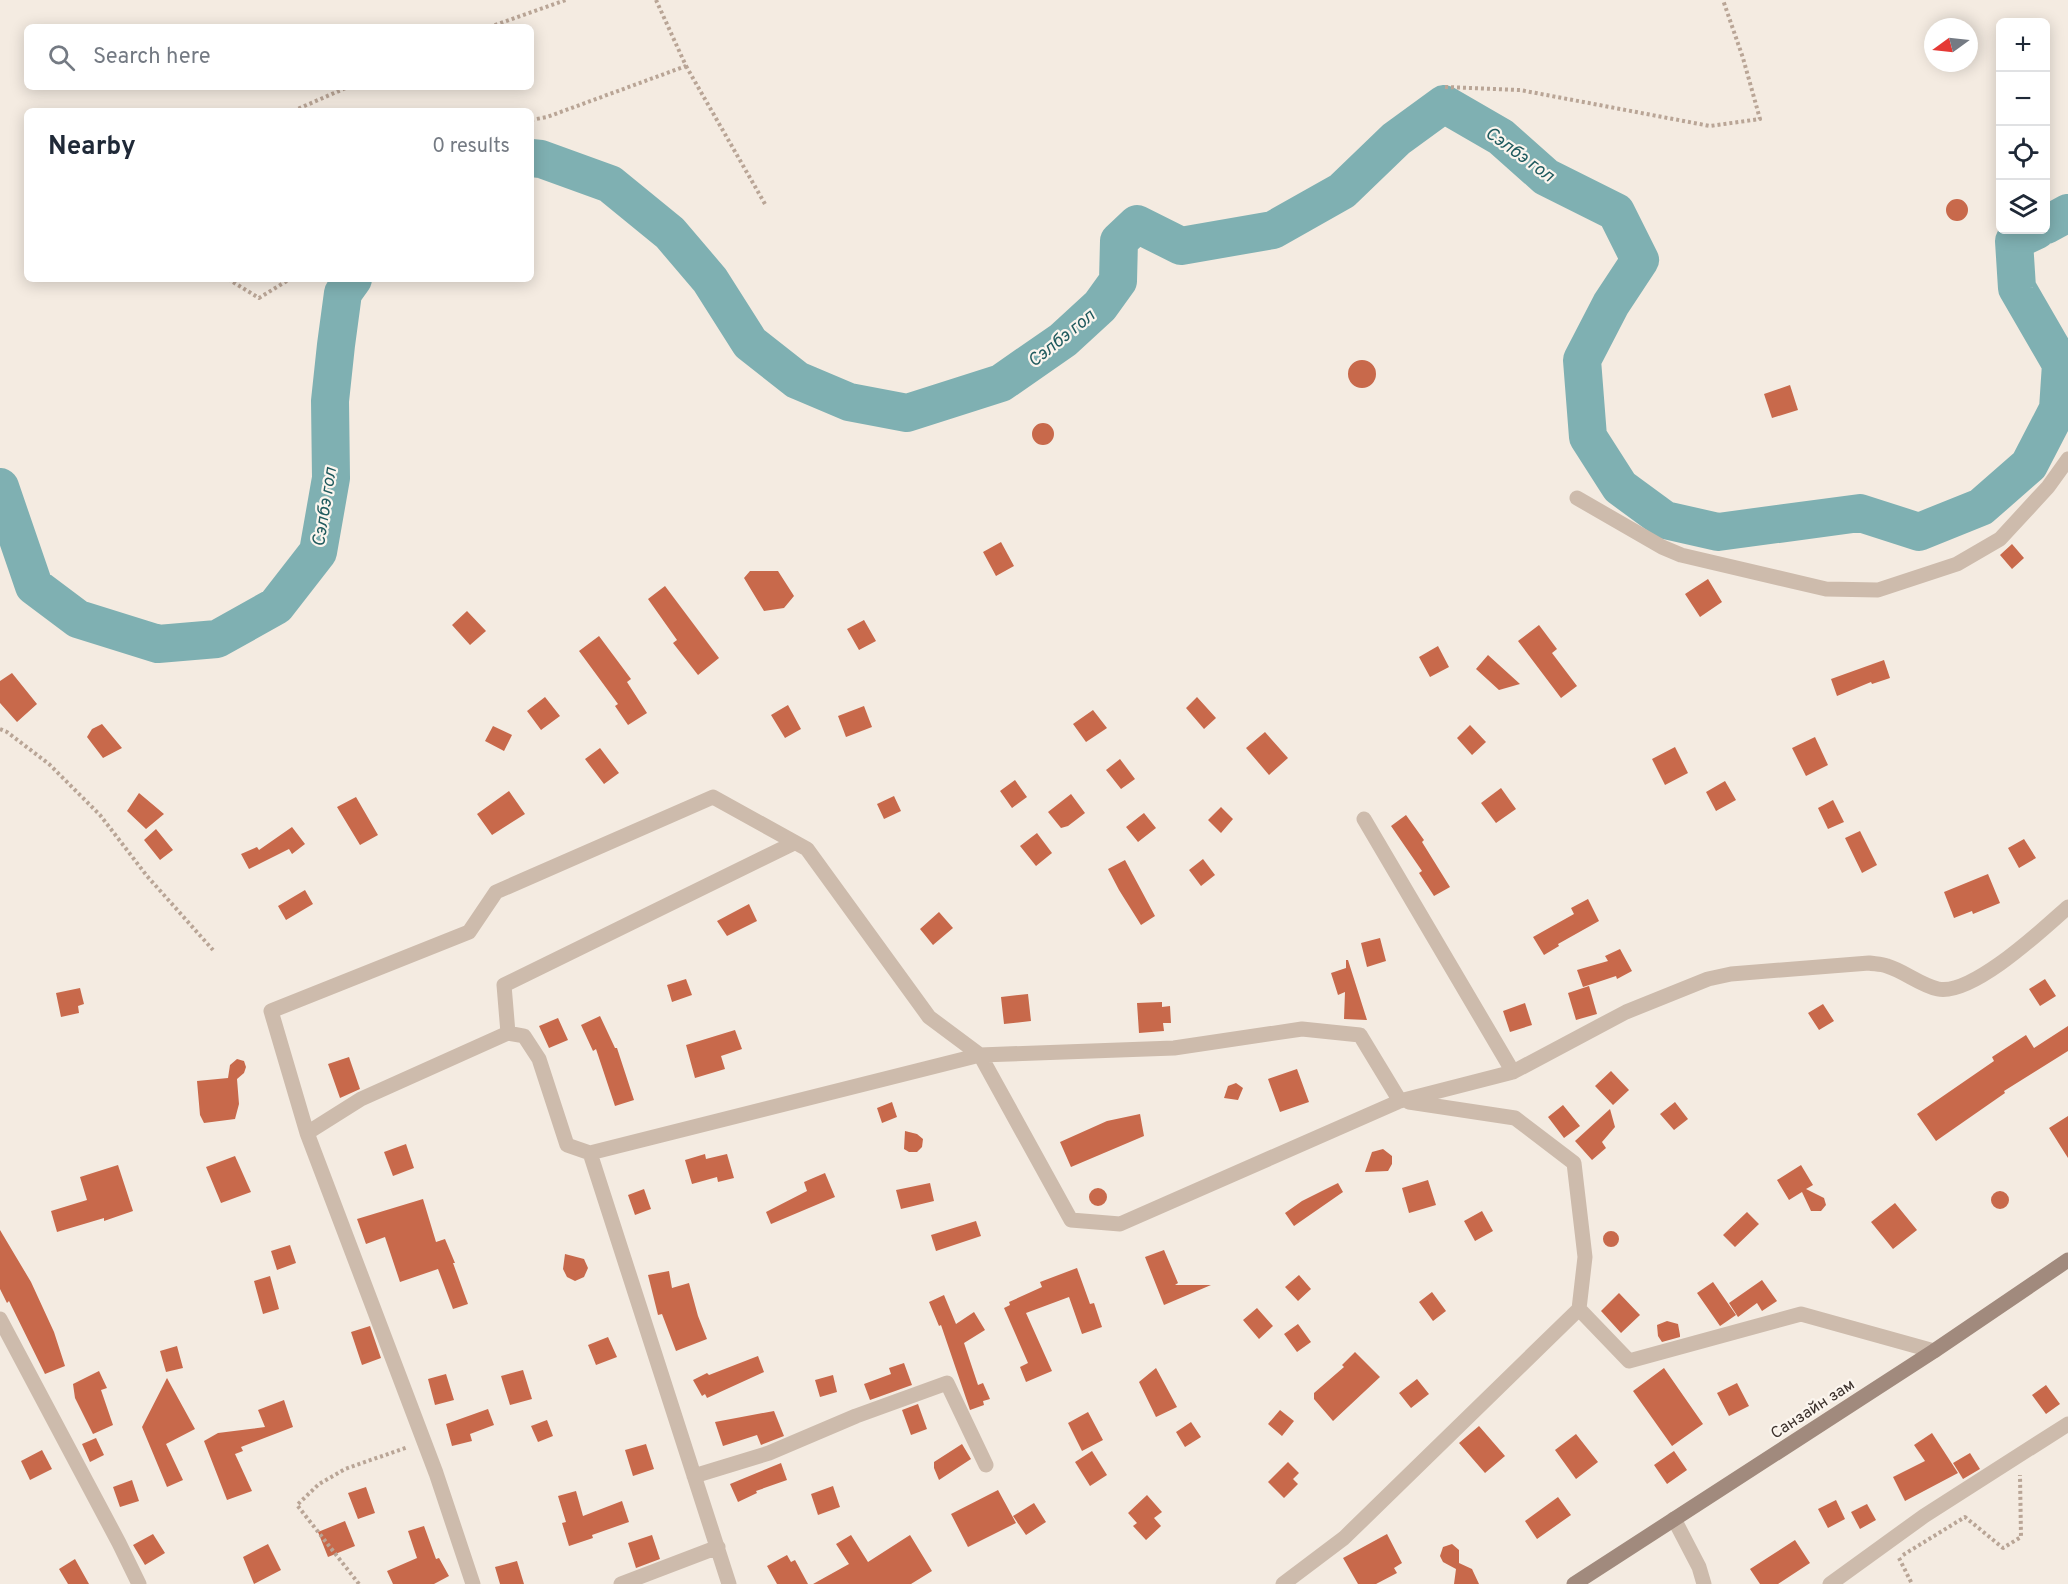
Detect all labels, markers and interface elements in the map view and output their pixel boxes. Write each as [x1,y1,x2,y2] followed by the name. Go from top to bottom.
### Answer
[1924,18,1978,72] north arrow
[1996,18,2050,234] map controls
[1996,18,2050,72] button: +
[24,24,534,90] search box
[45,41,78,74] icon: search
[93,44,211,71] text: Search here
[1996,72,2050,126] button: −
[1480,122,1559,188] water label: Сэлбэ гол
[1996,126,2050,180] button: locate
[48,131,136,164] text: Nearby
[432,134,510,160] text: 0 results
[1996,180,2050,234] button: layers
[1024,305,1101,373] water label: Сэлбэ гол
[308,465,343,549] water label: Сэлбэ гол
[1767,1375,1859,1444] street label: Санзайн зам

